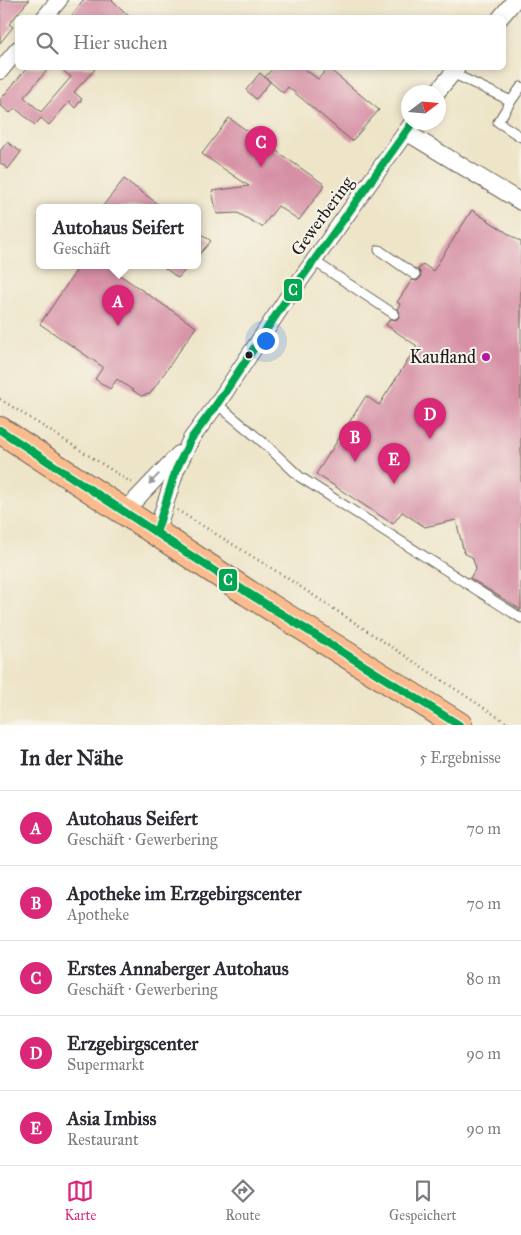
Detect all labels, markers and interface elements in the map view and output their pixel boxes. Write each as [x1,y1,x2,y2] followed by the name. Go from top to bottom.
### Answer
[15,15,506,70] search box
[33,29,61,57] icon: search
[73,31,167,54] text: Hier suchen
[401,85,446,130] north arrow
[245,126,277,167] pin: C
[286,172,359,261] street label: Gewerbering
[36,204,201,269] popup
[53,216,184,239] text: Autohaus Seifert
[53,239,111,258] text: Geschäft
[283,278,303,302] line badge: C
[288,282,298,299] text: C
[102,285,134,326] pin: A
[253,328,279,354] your location
[409,346,476,368] place label: Kaufland
[244,350,254,360] unlabelled marker
[480,351,492,363] marker: Kaufland
[414,398,446,439] pin: D
[339,421,371,462] pin: B
[378,443,410,484] pin: E
[149,472,161,484] one-way arrow
[218,568,238,592] line badge: C
[223,572,233,589] text: C
[20,745,123,771] text: In der Nähe
[419,748,501,767] text: 5 Ergebnisse
[67,807,198,830] text: Autohaus Seifert
[31,819,41,838] text: A
[466,819,501,838] text: 70 m
[67,830,217,849] text: Geschäft · Gewerbering
[67,882,302,905] text: Apotheke im Erzgebirgscenter
[31,894,41,913] text: B
[466,894,501,913] text: 70 m
[67,905,129,924] text: Apotheke
[67,957,289,980] text: Erstes Annaberger Autohaus
[31,969,41,988] text: C
[466,969,501,988] text: 80 m
[67,980,217,999] text: Geschäft · Gewerbering
[67,1032,199,1055] text: Erzgebirgscenter
[30,1044,42,1063] text: D
[466,1044,501,1063] text: 90 m
[67,1055,145,1074] text: Supermarkt
[67,1107,156,1130] text: Asia Imbiss
[30,1119,42,1138] text: E
[466,1119,501,1138] text: 90 m
[67,1130,139,1149] text: Restaurant
[64,1177,96,1224] tab: Karte
[225,1177,260,1224] tab: Route
[389,1177,457,1224] tab: Gespeichert

